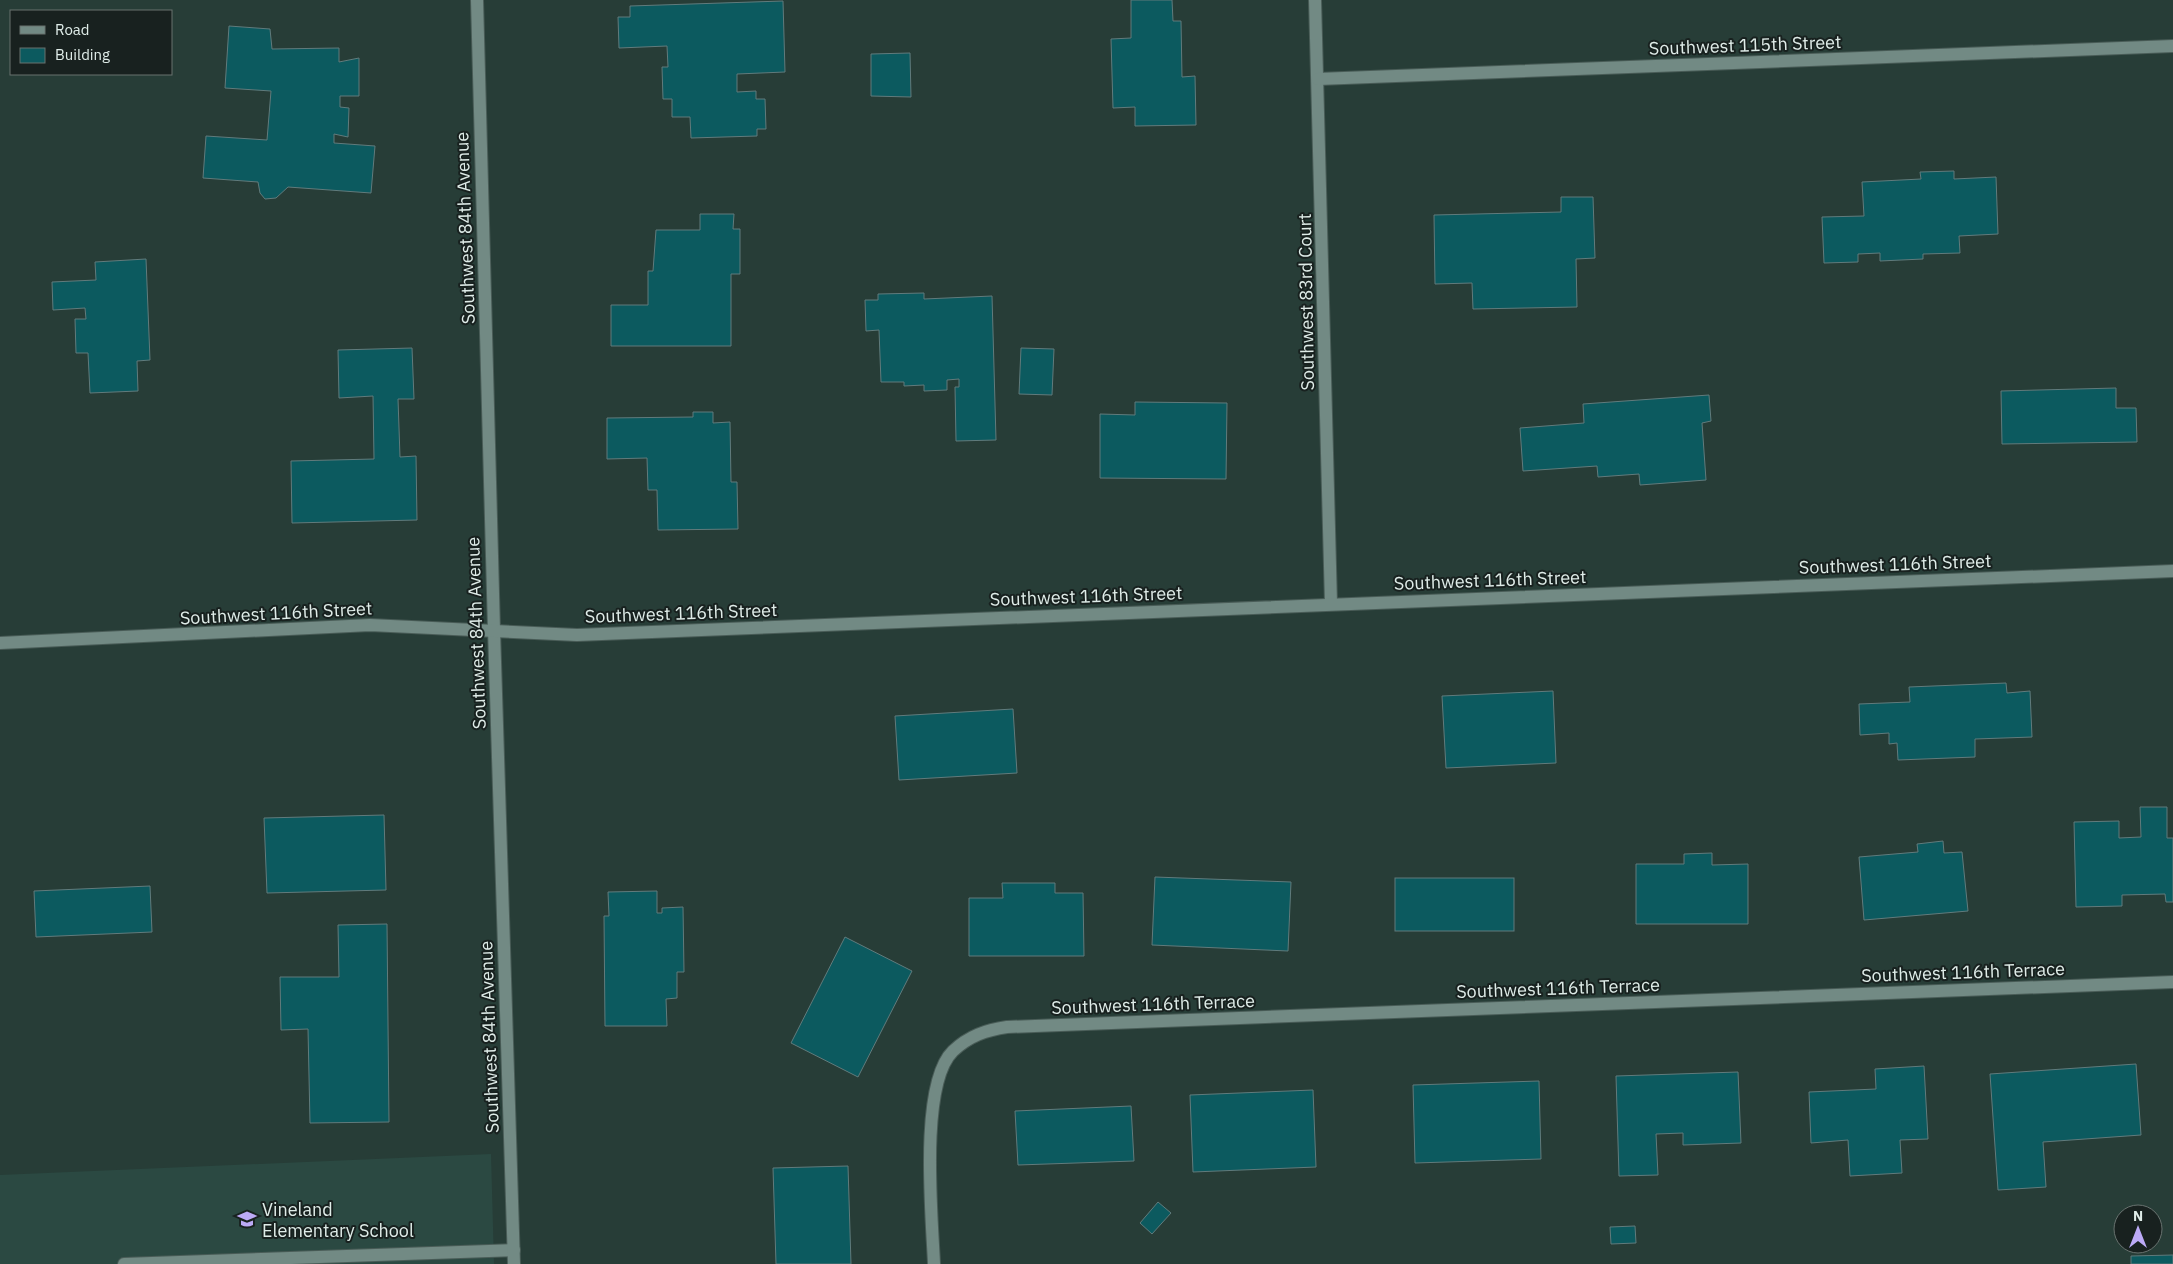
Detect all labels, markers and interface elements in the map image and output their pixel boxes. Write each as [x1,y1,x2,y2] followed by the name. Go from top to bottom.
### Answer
[10,10,172,75] legend
[55,20,90,39] text: Road
[1648,30,1842,60] street label: Southwest 115th Street
[55,45,110,64] text: Building
[450,131,480,325] street label: Southwest 84th Avenue
[1293,213,1319,391] street label: Southwest 83rd Court
[461,536,491,730] street label: Southwest 84th Avenue
[1798,549,1992,579] street label: Southwest 116th Street
[1393,565,1587,595] street label: Southwest 116th Street
[989,581,1183,611] street label: Southwest 116th Street
[179,596,373,630] street label: Southwest 116th Street
[584,598,778,628] street label: Southwest 116th Street
[474,940,504,1134] street label: Southwest 84th Avenue
[1861,957,2065,987] street label: Southwest 116th Terrace
[1456,973,1660,1003] street label: Southwest 116th Terrace
[1051,989,1255,1019] street label: Southwest 116th Terrace
[262,1198,414,1242] place label: Vineland Elementary School
[2113,1204,2163,1254] north arrow
[2133,1207,2143,1225] text: N
[236,1208,258,1230] school or university icon: Vineland Elementary School

